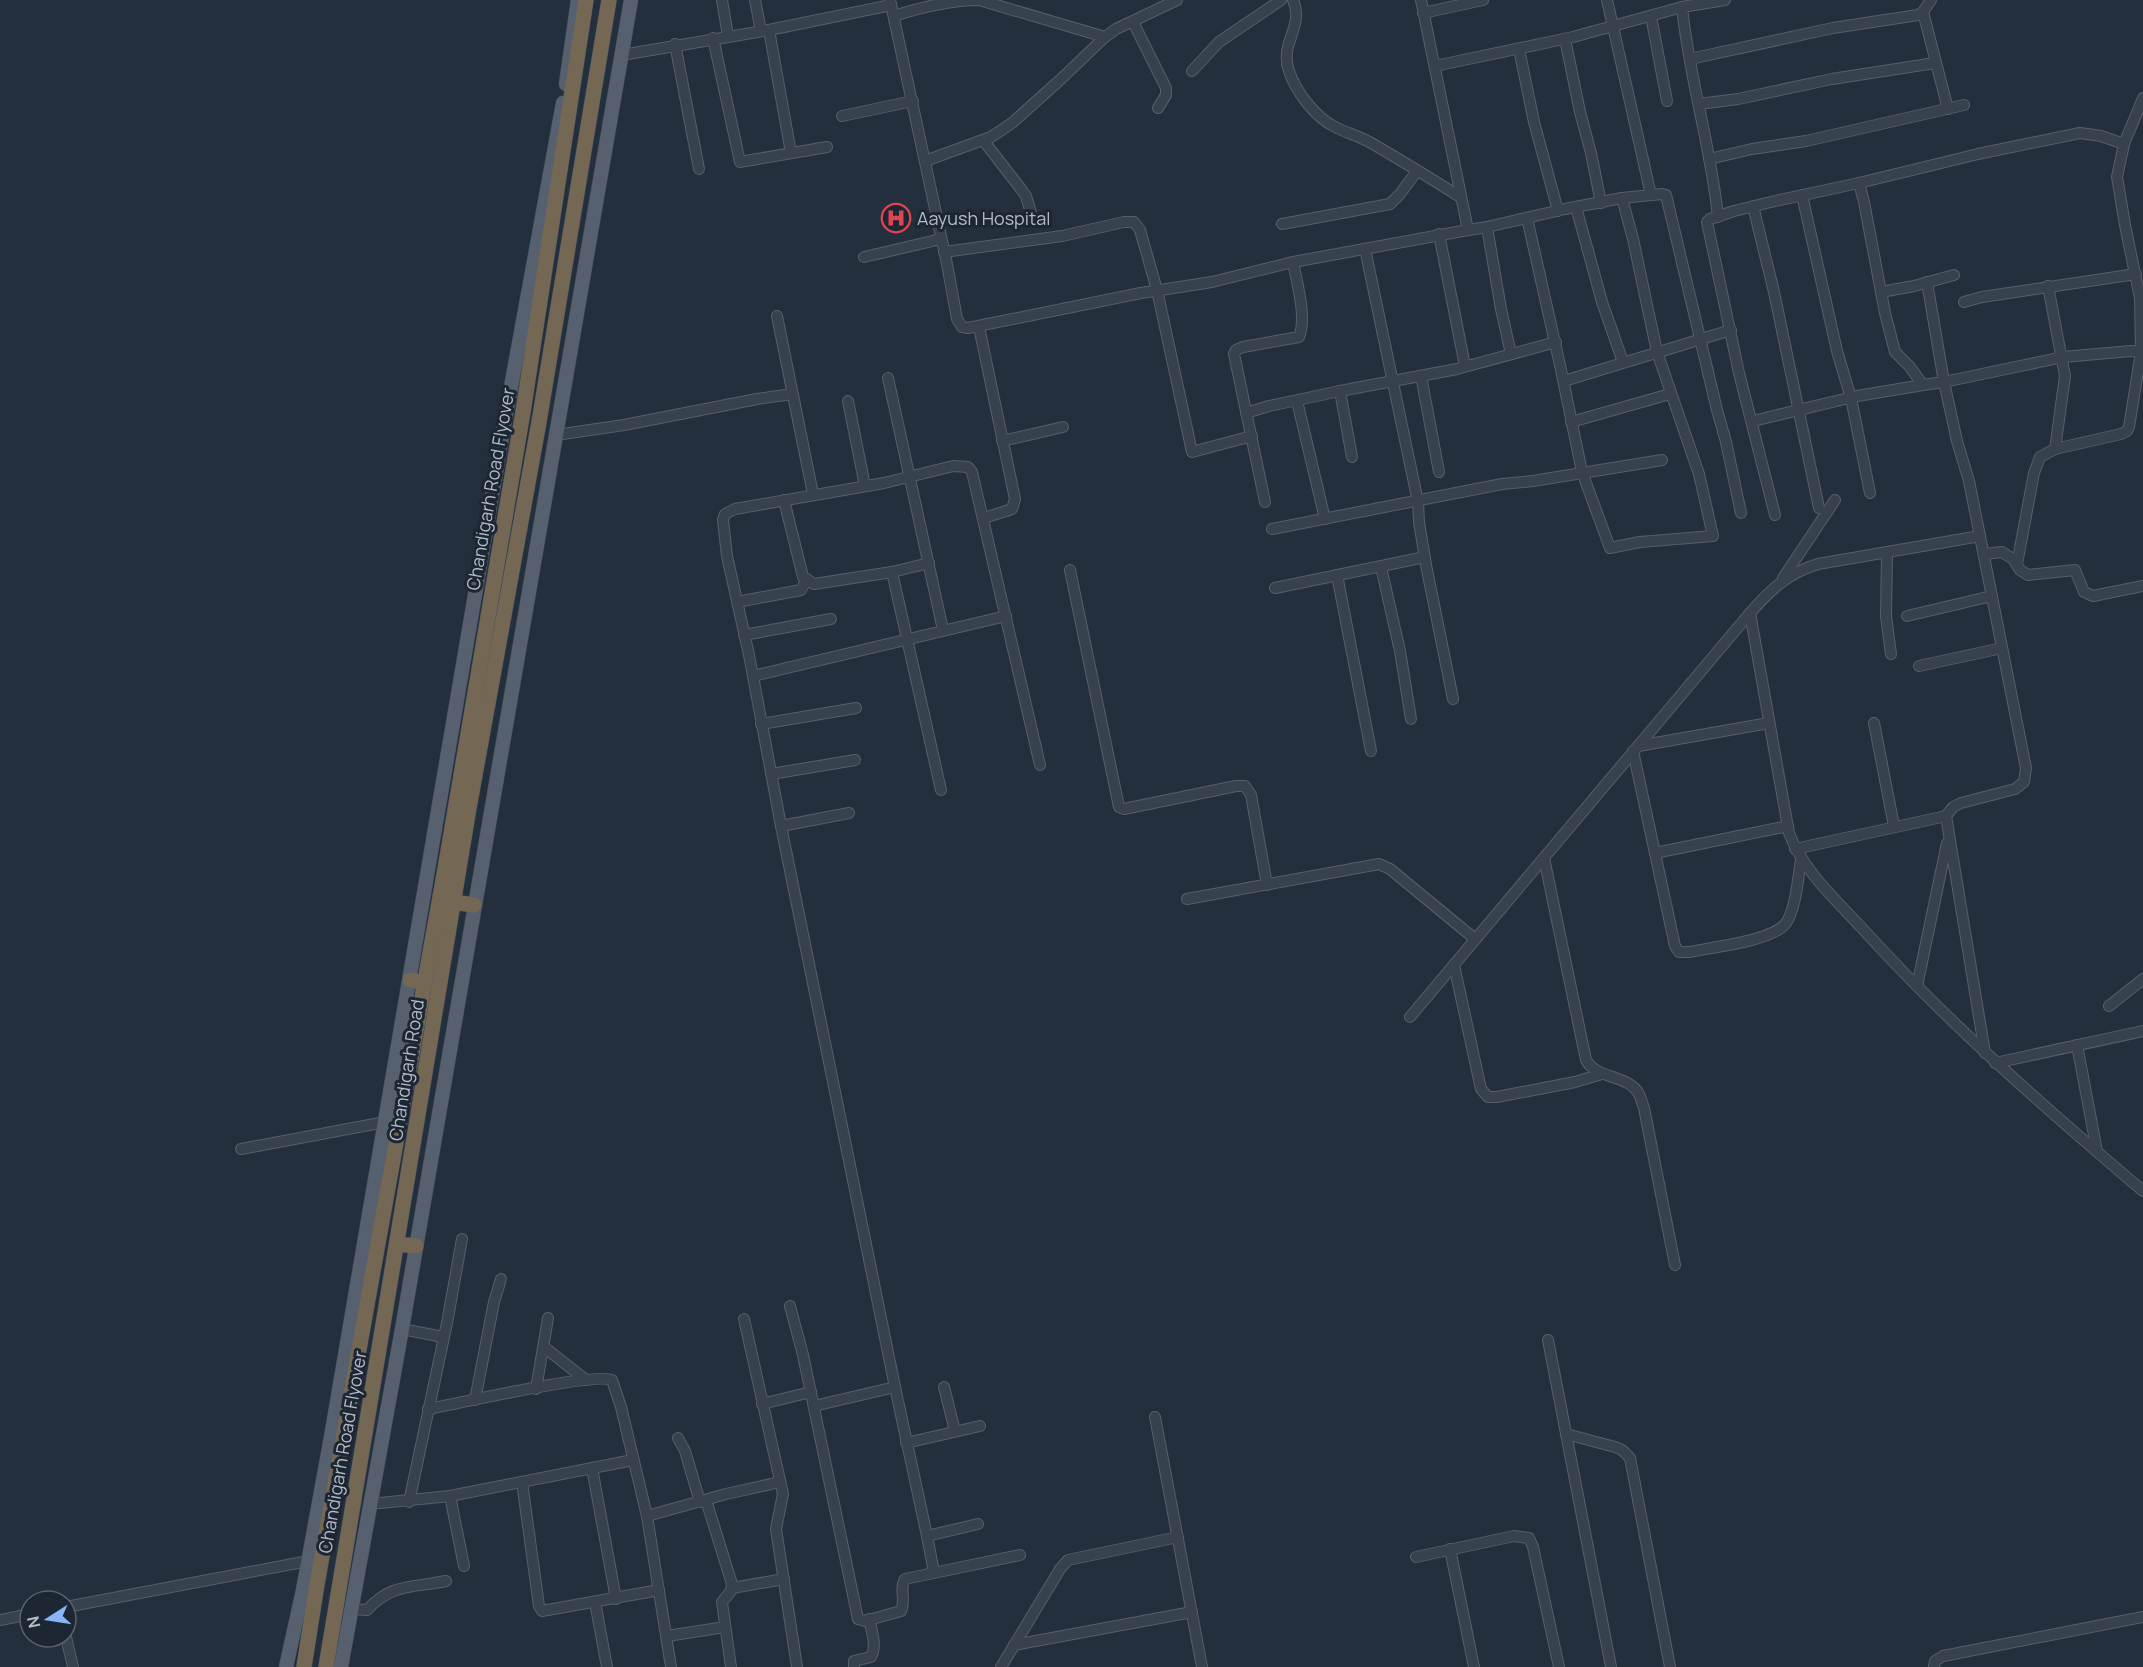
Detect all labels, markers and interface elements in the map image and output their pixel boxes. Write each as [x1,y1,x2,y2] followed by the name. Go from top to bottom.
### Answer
[880,202,912,234] hospital icon: Aayush Hospital
[917,206,1050,230] place label: Aayush Hospital
[460,385,520,592] street label: Chandigarh Road Flyover
[383,997,429,1143] street label: Chandigarh Road
[312,1348,372,1555] street label: Chandigarh Road Flyover
[18,1589,78,1649] north arrow
[21,1614,45,1630] text: N

